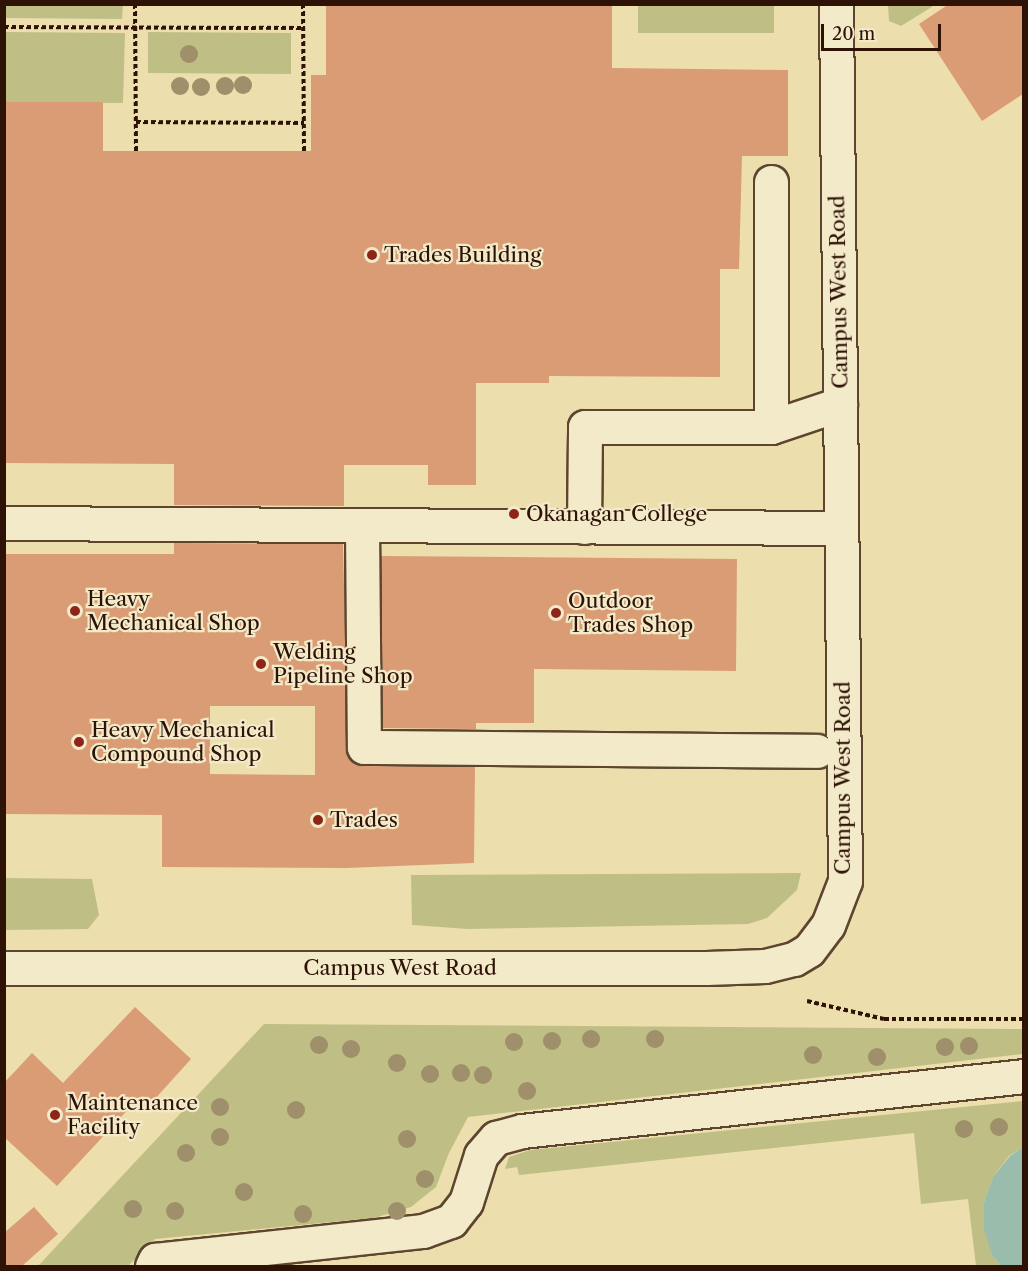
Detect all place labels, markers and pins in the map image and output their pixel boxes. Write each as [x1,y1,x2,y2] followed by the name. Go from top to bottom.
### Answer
[384,242,541,268] place label: Trades Building
[365,248,379,262] marker: Trades Building
[526,501,707,527] place label: Okanagan College
[507,507,521,521] marker: Okanagan College
[87,586,260,636] place label: Heavy Mechanical Shop
[568,588,693,638] place label: Outdoor Trades Shop
[68,604,82,618] marker: Heavy Mechanical Shop
[549,606,563,620] marker: Outdoor Trades Shop
[273,639,413,689] place label: Welding Pipeline Shop
[254,657,268,671] marker: Welding Pipeline Shop
[91,717,275,767] place label: Heavy Mechanical Compound Shop
[72,735,86,749] marker: Heavy Mechanical Compound Shop
[330,807,398,833] place label: Trades
[311,813,325,827] marker: Trades
[67,1090,198,1140] place label: Maintenance Facility
[48,1108,62,1122] marker: Maintenance Facility

